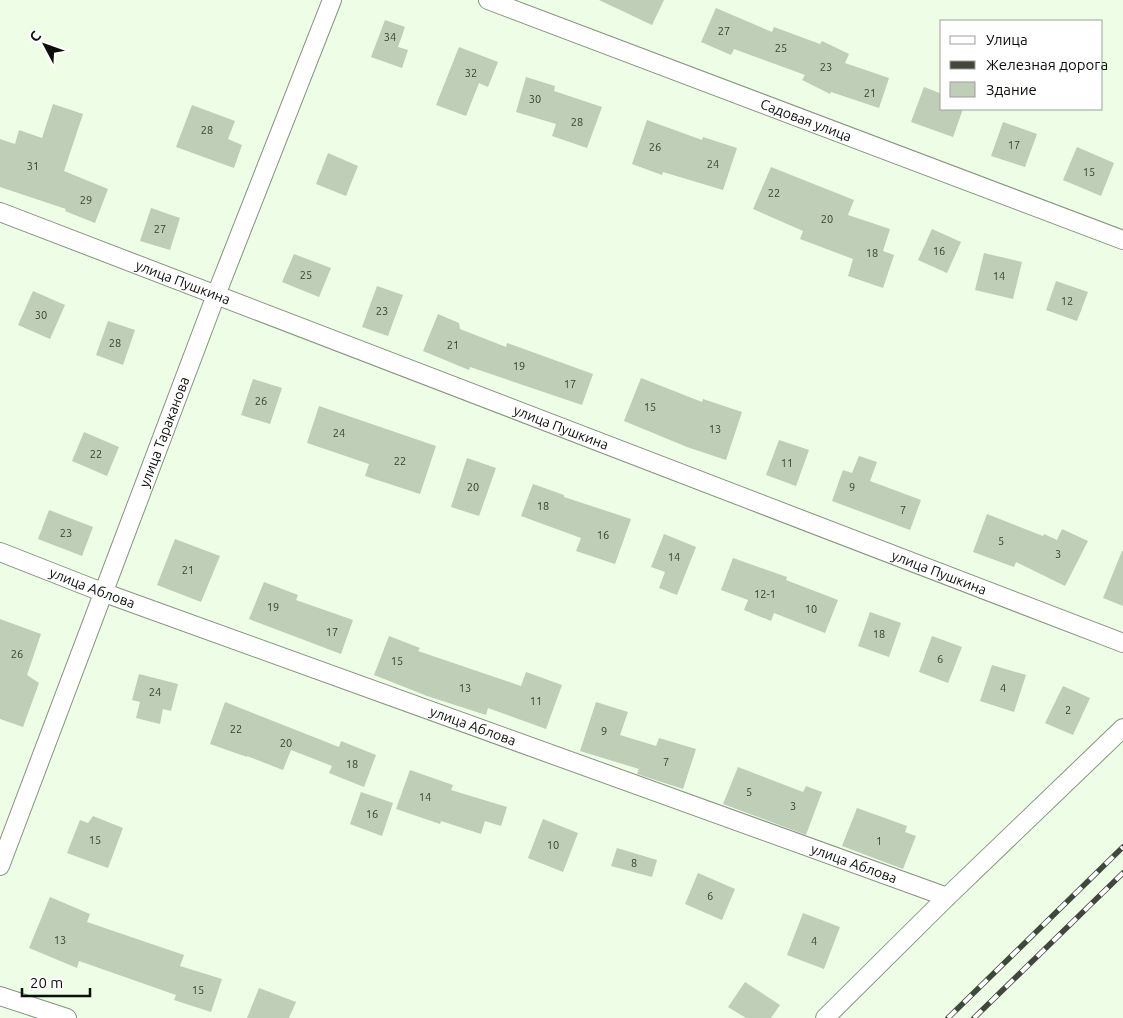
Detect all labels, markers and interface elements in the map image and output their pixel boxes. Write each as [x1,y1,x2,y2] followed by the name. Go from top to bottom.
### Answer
[20,20,70,70] north arrow
[940,20,1103,110] legend
[718,25,730,37] house number: 27
[26,28,44,45] text: С
[384,31,396,43] house number: 34
[986,31,1028,48] text: Улица
[775,42,787,54] house number: 25
[986,56,1108,73] text: Железная дорога
[820,61,832,73] house number: 23
[465,67,477,79] house number: 32
[986,81,1037,98] text: Здание
[864,87,876,99] house number: 21
[529,93,541,105] house number: 30
[758,96,854,145] street label: Садовая улица
[571,116,583,128] house number: 28
[201,124,213,136] house number: 28
[1008,139,1020,151] house number: 17
[649,141,661,153] house number: 26
[707,158,719,170] house number: 24
[27,160,39,172] house number: 31
[1083,166,1095,178] house number: 15
[768,187,780,199] house number: 22
[80,194,92,206] house number: 29
[821,213,833,225] house number: 20
[154,223,166,235] house number: 27
[933,245,945,257] house number: 16
[866,247,878,259] house number: 18
[133,257,233,308] street label: улица Пушкина
[300,269,312,281] house number: 25
[993,270,1005,282] house number: 14
[1061,295,1073,307] house number: 12
[376,305,388,317] house number: 23
[35,309,47,321] house number: 30
[109,337,121,349] house number: 28
[447,339,459,351] house number: 21
[513,360,525,372] house number: 19
[136,374,192,490] street label: улица Тараканова
[564,378,576,390] house number: 17
[255,395,267,407] house number: 26
[644,401,656,413] house number: 15
[511,402,611,453] street label: улица Пушкина
[709,423,721,435] house number: 13
[333,427,345,439] house number: 24
[90,448,102,460] house number: 22
[394,455,406,467] house number: 22
[781,457,793,469] house number: 11
[467,481,479,493] house number: 20
[849,481,855,493] house number: 9
[537,500,549,512] house number: 18
[900,504,906,516] house number: 7
[60,527,72,539] house number: 23
[597,529,609,541] house number: 16
[998,535,1004,547] house number: 5
[890,547,989,598] street label: улица Пушкина
[1055,548,1061,560] house number: 3
[668,551,680,563] house number: 14
[47,564,137,611] street label: улица Аблова
[182,564,194,576] house number: 21
[754,588,776,600] house number: 12-1
[267,601,279,613] house number: 19
[805,603,817,615] house number: 10
[326,626,338,638] house number: 17
[873,628,885,640] house number: 18
[11,648,23,660] house number: 26
[937,653,943,665] house number: 6
[391,655,403,667] house number: 15
[459,682,471,694] house number: 13
[1000,682,1006,694] house number: 4
[149,686,161,698] house number: 24
[530,695,542,707] house number: 11
[428,703,518,749] street label: улица Аблова
[1065,704,1071,716] house number: 2
[230,723,242,735] house number: 22
[601,725,607,737] house number: 9
[280,737,292,749] house number: 20
[663,756,669,768] house number: 7
[346,758,358,770] house number: 18
[746,786,752,798] house number: 5
[419,791,431,803] house number: 14
[790,800,796,812] house number: 3
[366,808,378,820] house number: 16
[89,834,101,846] house number: 15
[876,835,882,847] house number: 1
[547,839,559,851] house number: 10
[809,841,899,886] street label: улица Аблова
[631,857,637,869] house number: 8
[707,890,713,902] house number: 6
[54,934,66,946] house number: 13
[811,935,817,947] house number: 4
[22,966,90,998] scale bar
[30,974,63,991] text: 20 m
[192,984,204,996] house number: 15

